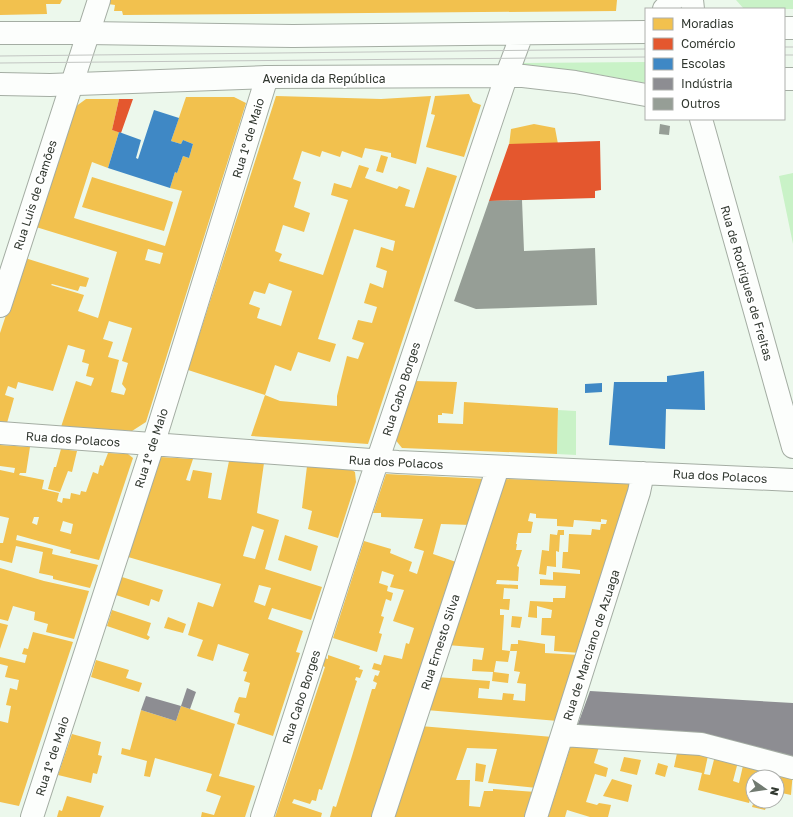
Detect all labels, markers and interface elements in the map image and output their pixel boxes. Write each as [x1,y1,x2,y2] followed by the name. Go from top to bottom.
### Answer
[645,8,785,120] legend
[681,16,734,31] text: Moradias
[681,36,735,51] text: Comércio
[681,56,725,71] text: Escolas
[262,71,386,86] street label: Avenida da República
[681,76,733,91] text: Indústria
[229,96,267,180] street label: Rua 1º de Maio
[681,96,720,111] text: Outros
[10,138,60,252] street label: Rua Luis de Camões
[718,204,776,362] street label: Rua de Rodrigues de Freitas
[379,340,423,438] street label: Rua Cabo Borges
[131,406,171,490] street label: Rua 1º de Maio
[25,428,121,450] street label: Rua dos Polacos
[348,452,444,472] street label: Rua dos Polacos
[672,466,768,486] street label: Rua dos Polacos
[559,568,623,722] street label: Rua de Marciano de Azuaga
[417,592,463,692] street label: Rua Ernesto Silva
[279,648,323,746] street label: Rua Cabo Borges
[32,714,72,798] street label: Rua 1º de Maio
[745,769,785,809] north arrow
[768,786,783,797] text: N

